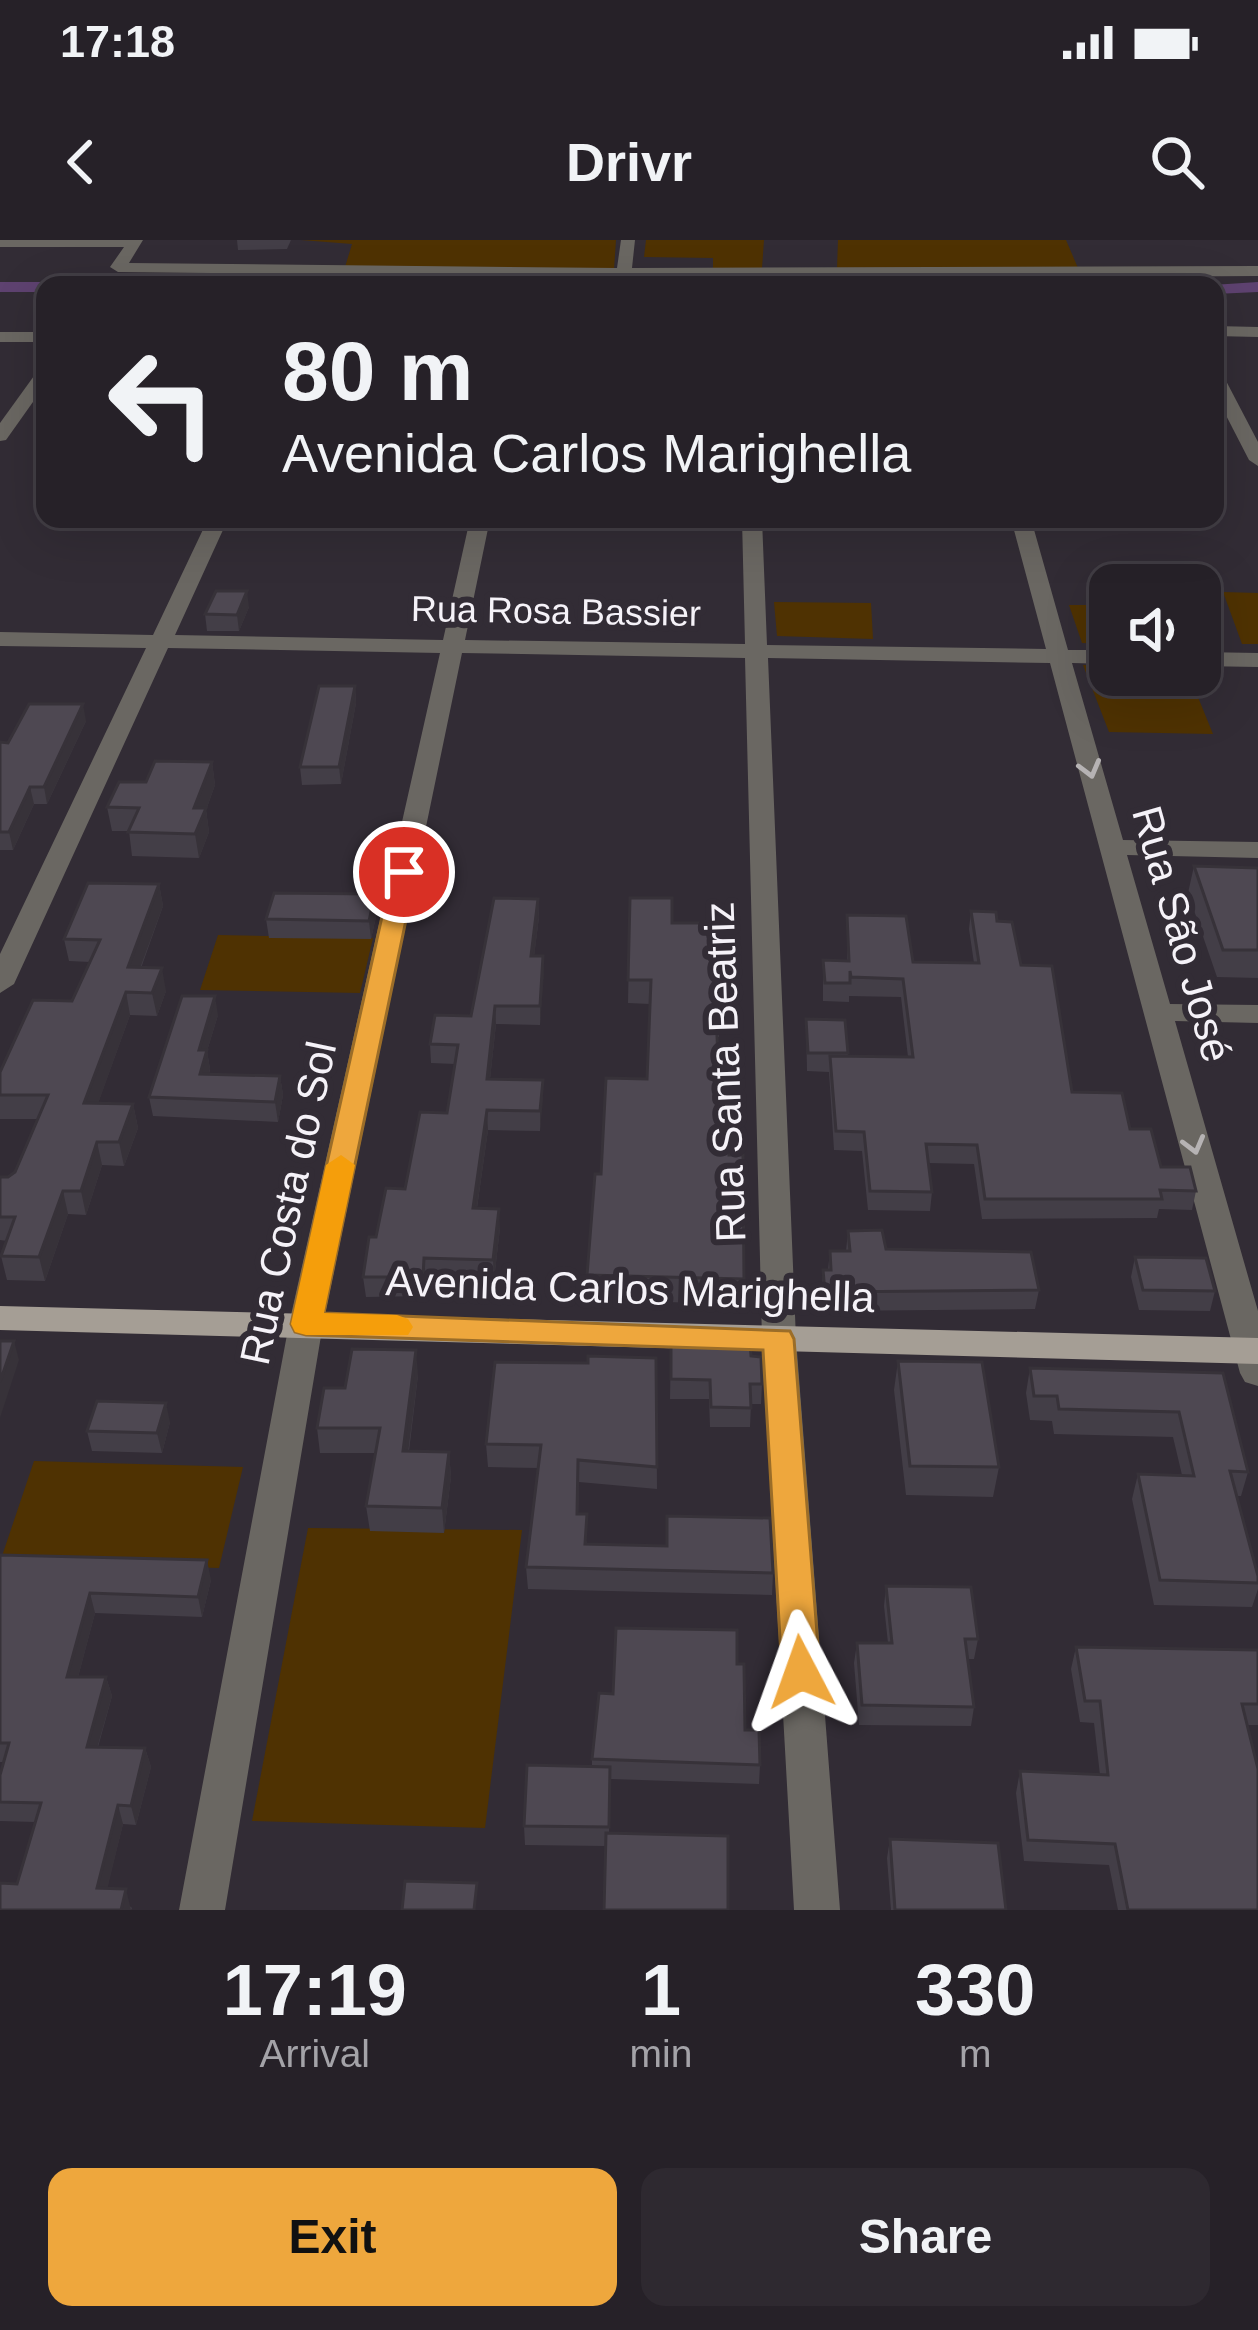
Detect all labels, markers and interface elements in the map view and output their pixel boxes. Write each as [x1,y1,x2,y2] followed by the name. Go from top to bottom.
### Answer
[60,16,175,67] text: 17:18
[48,129,114,195] icon: back
[1144,129,1210,195] icon: search
[566,132,692,192] text: Drivr
[84,324,240,480] icon: left
[282,324,473,418] text: 80 m
[282,423,911,483] text: Avenida Carlos Marighella
[1089,564,1221,696] map controls
[1089,564,1221,696] button: sound
[411,588,701,634] street label: Rua Rosa Bassier
[1075,758,1100,779] one-way arrow
[1123,801,1241,1067] street label: Rua São José
[353,821,455,923] pin
[371,839,437,905] icon: arrive
[696,901,754,1243] street label: Rua Santa Beatriz
[231,1037,345,1369] street label: Rua Costa do Sol
[1180,1134,1205,1154] one-way arrow
[385,1257,876,1321] street label: Avenida Carlos Marighella
[738,1609,864,1735] position arrow
[223,1950,407,2030] text: 17:19
[641,1950,681,2030] text: 1
[915,1950,1035,2030] text: 330
[260,2032,370,2075] text: Arrival
[630,2032,692,2075] text: min
[959,2032,991,2075] text: m
[48,2168,617,2306] button: Exit
[641,2168,1210,2306] button: Share

